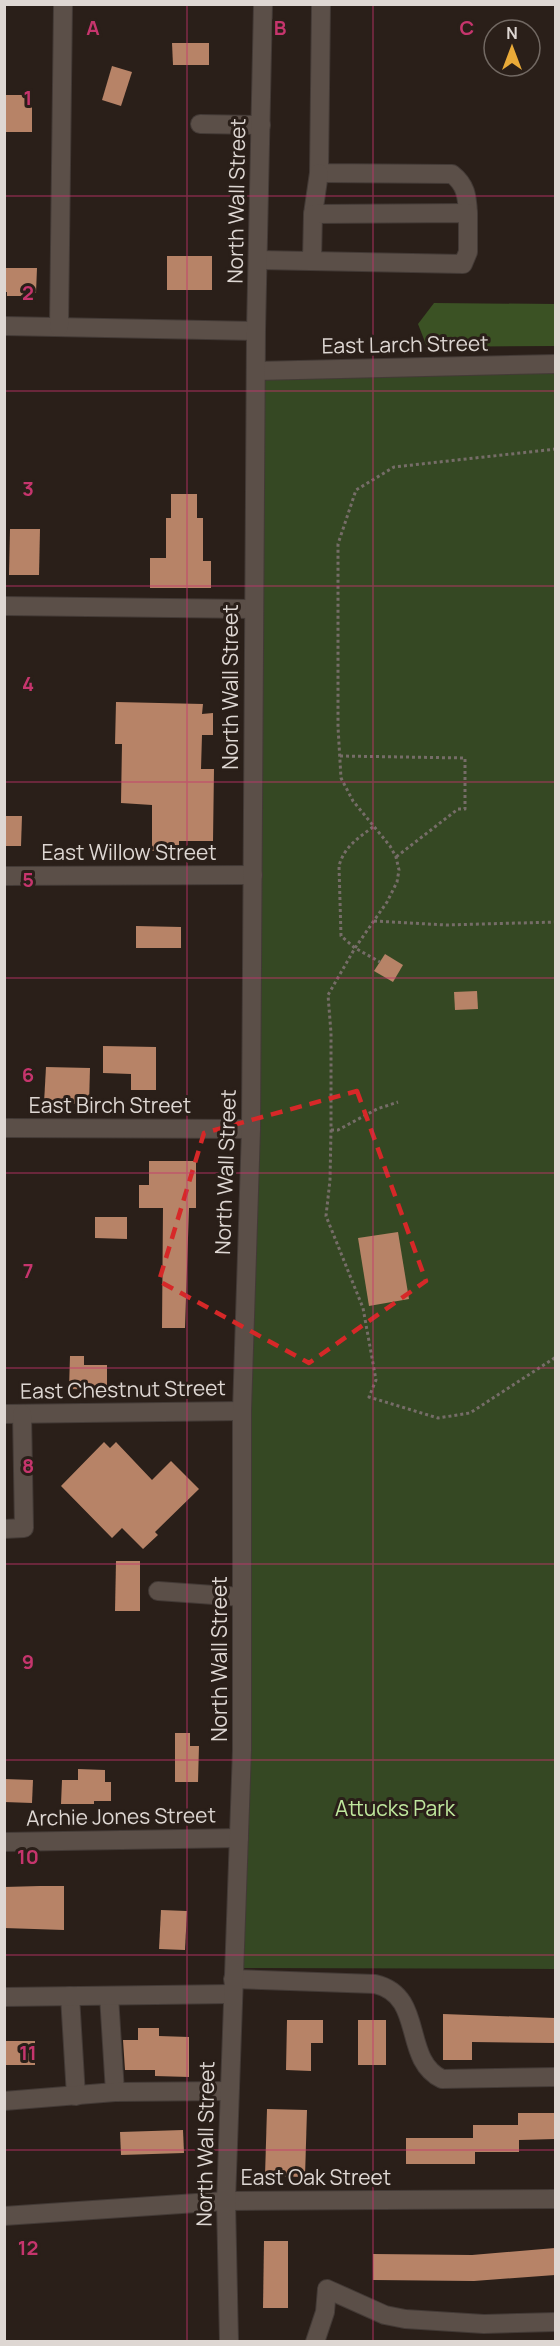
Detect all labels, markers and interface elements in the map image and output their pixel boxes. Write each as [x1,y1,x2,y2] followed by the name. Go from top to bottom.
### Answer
[86,14,100,41] text: A
[274,14,287,41] text: B
[460,14,474,41] text: C
[482,18,542,78] north arrow
[506,22,518,44] text: N
[24,84,32,111] text: 1
[221,118,251,284] street label: North Wall Street
[22,279,34,306] text: 2
[321,329,489,359] street label: East Larch Street
[22,475,34,502] text: 3
[216,604,244,770] street label: North Wall Street
[22,670,34,697] text: 4
[41,838,217,866] street label: East Willow Street
[22,866,34,893] text: 5
[22,1061,34,1088] text: 6
[208,1089,242,1255] street label: North Wall Street
[29,1091,191,1119] street label: East Birch Street
[23,1257,33,1284] text: 7
[20,1373,226,1405] street label: East Chestnut Street
[22,1452,34,1479] text: 8
[205,1576,233,1742] street label: North Wall Street
[22,1648,34,1675] text: 9
[335,1794,456,1822] park label: Attucks Park
[26,1800,216,1832] street label: Archie Jones Street
[17,1843,39,1870] text: 10
[19,2039,37,2066] text: 11
[190,2061,220,2227] street label: North Wall Street
[241,2163,391,2191] street label: East Oak Street
[18,2234,38,2261] text: 12

